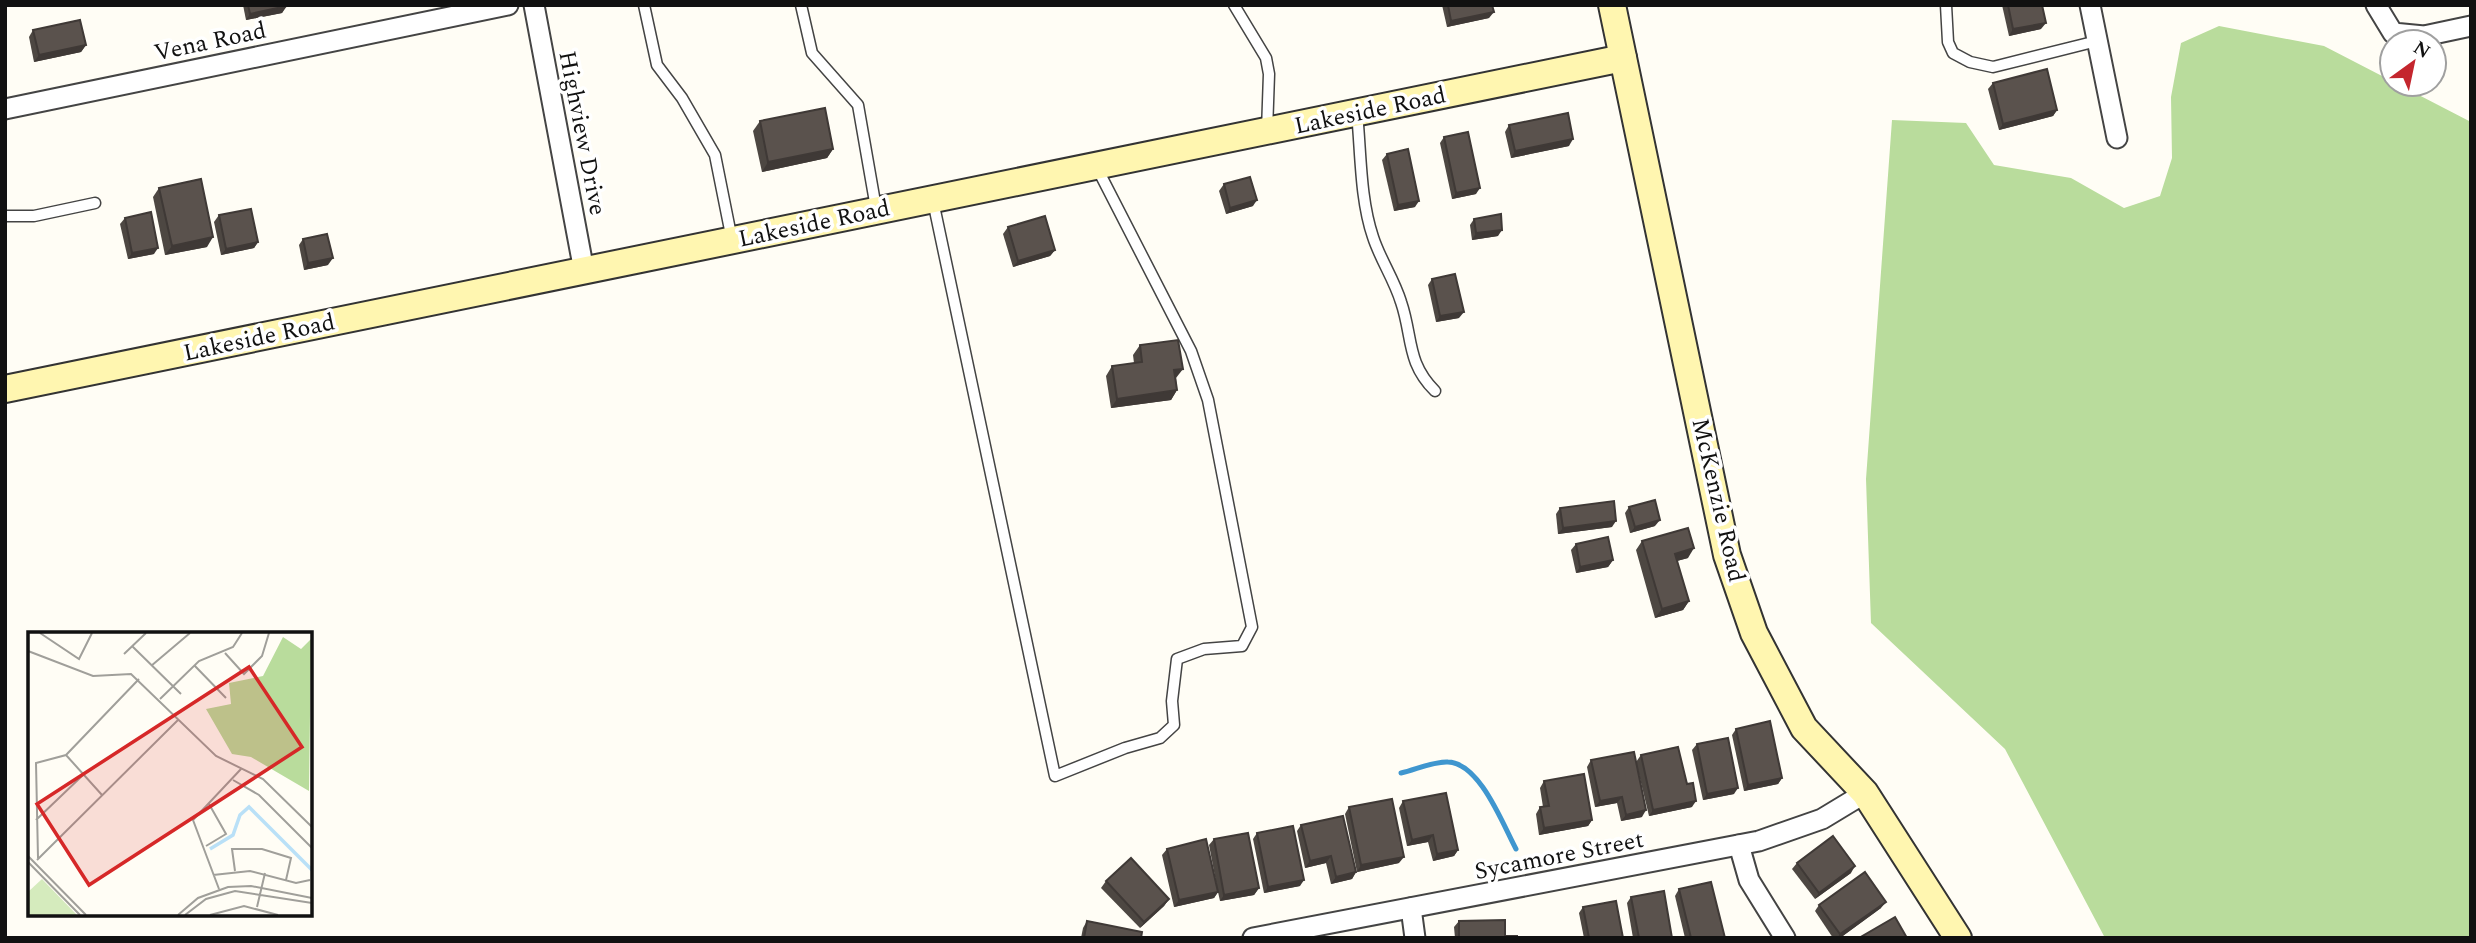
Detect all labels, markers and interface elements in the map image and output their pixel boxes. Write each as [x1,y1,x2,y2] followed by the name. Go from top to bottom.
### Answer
[151,13,270,71] street label: Vena Road
[2378,28,2448,98] north arrow
[2407,34,2436,66] text: N
[548,48,616,219] street label: Highview Drive
[1291,77,1449,145] street label: Lakeside Road
[735,190,893,258] street label: Lakeside Road
[180,304,338,372] street label: Lakeside Road
[1682,415,1754,586] street label: McKenzie Road
[28,632,312,915] inset map
[1471,822,1647,890] street label: Sycamore Street

